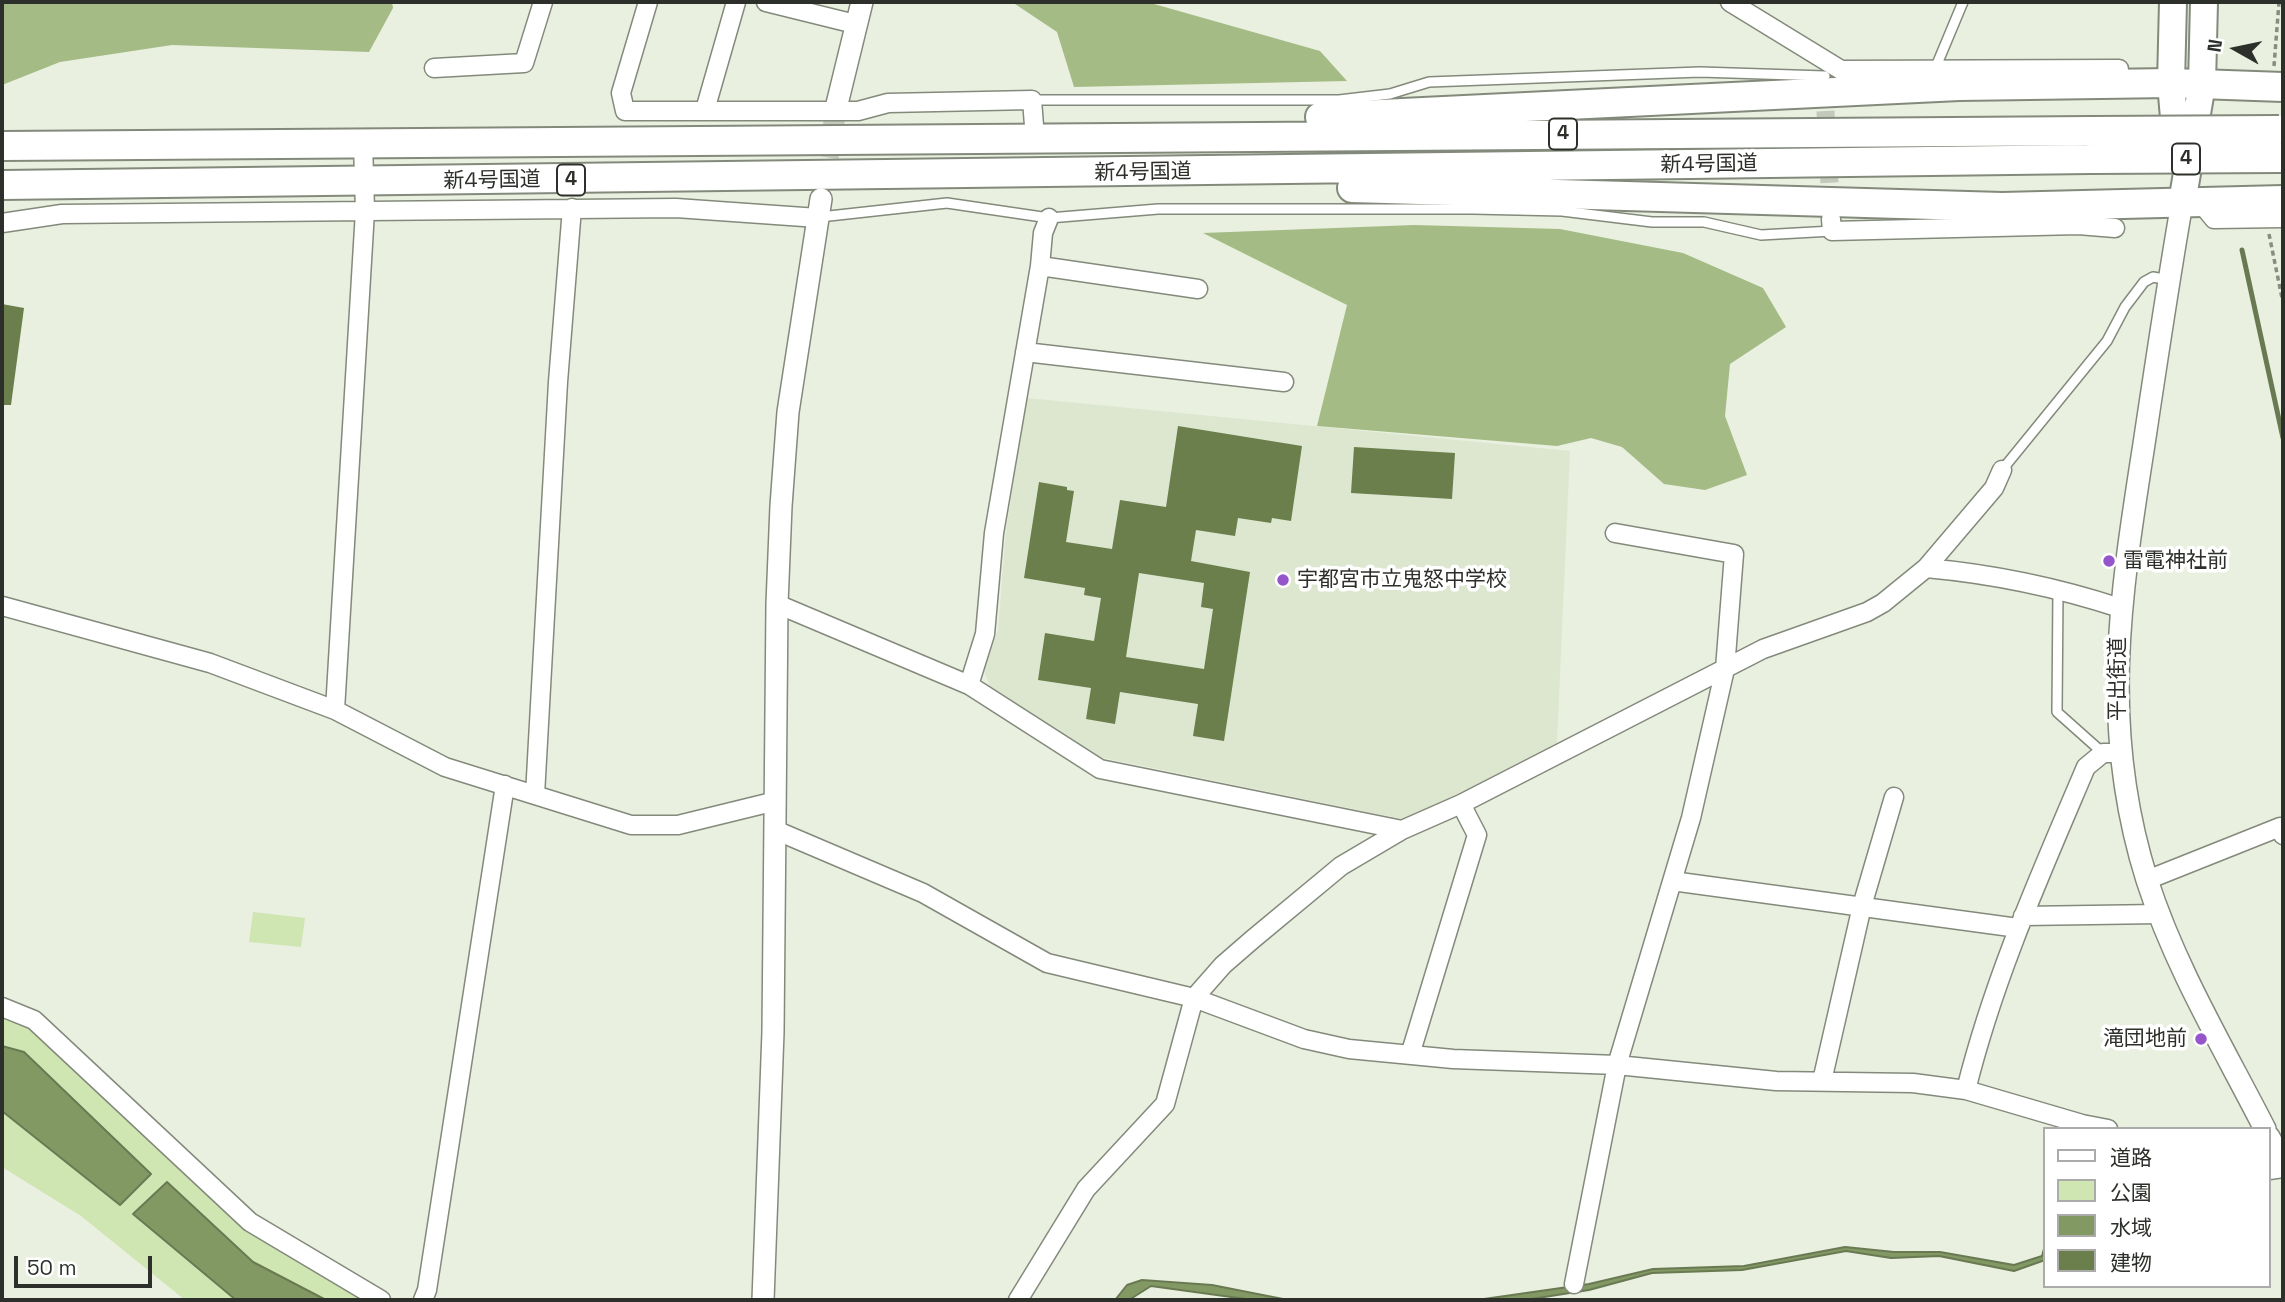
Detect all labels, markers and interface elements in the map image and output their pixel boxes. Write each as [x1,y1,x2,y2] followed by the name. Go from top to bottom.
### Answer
[2201,14,2271,84] north arrow
[2201,37,2228,54] text: N
[1549,118,1577,150] road number: 4
[2172,144,2200,174] road number: 4
[1660,152,1758,178] street label: 新4号国道
[1094,160,1192,186] street label: 新4号国道
[557,164,585,196] road number: 4
[443,168,541,194] street label: 新4号国道
[2123,548,2228,574] place label: 雷電神社前
[2101,553,2117,569] marker: 雷電神社前
[1297,567,1507,593] place label: 宇都宮市立鬼怒中学校
[1275,572,1291,588] marker: 宇都宮市立鬼怒中学校
[2105,637,2131,721] street label: 平出街道
[2103,1026,2187,1052] place label: 滝団地前
[2193,1031,2209,1047] marker: 滝団地前
[2044,1127,2271,1288] legend
[2110,1144,2152,1171] text: 道路
[2110,1179,2152,1206] text: 公園
[2110,1214,2152,1241] text: 水域
[18,1242,156,1286] scale bar
[2110,1249,2152,1276] text: 建物
[27,1254,77,1281] text: 50 m

